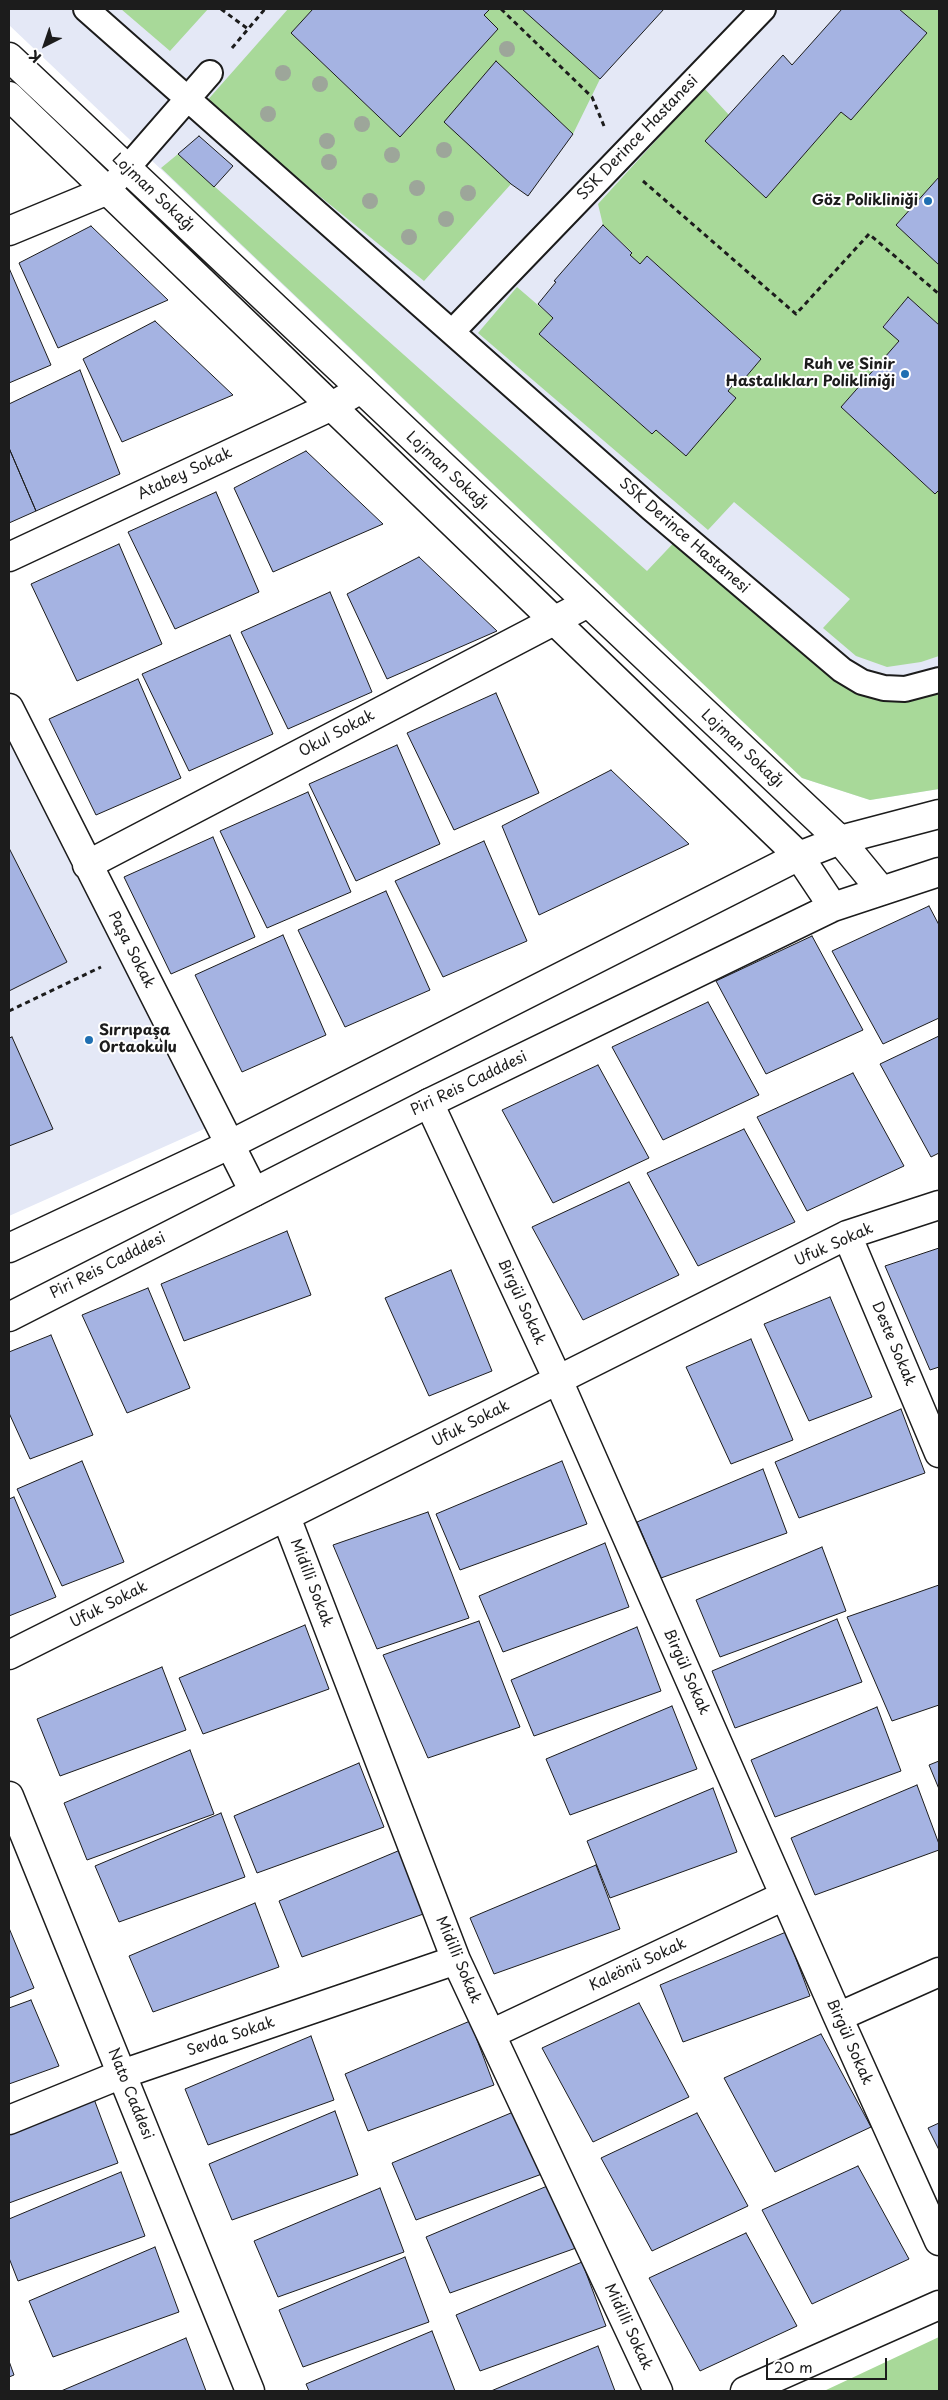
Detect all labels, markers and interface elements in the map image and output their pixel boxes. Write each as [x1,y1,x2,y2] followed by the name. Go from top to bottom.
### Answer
[20,20,70,70] north arrow
[24,45,46,68] text: K
[574,72,702,204] street label: SSK Derince Hastanesi
[108,150,198,236] street label: Lojman Sokağı
[812,192,918,210] place label: Göz Polikliniği
[922,195,934,207] marker: Göz Polikliniği
[726,356,895,391] place label: Ruh ve Sinir Hastalıkları Polikliniği
[899,368,911,380] marker: Ruh ve Sinir Hastalıkları Polikliniği
[402,428,492,514] street label: Lojman Sokağı
[135,444,235,504] street label: Atabey Sokak
[615,475,753,597] street label: SSK Derince Hastanesi
[697,706,787,792] street label: Lojman Sokağı
[296,707,378,761] street label: Okul Sokak
[104,909,158,991] street label: Paşa Sokak
[99,1022,177,1057] place label: Sırrıpaşa Ortaokulu
[83,1034,95,1046] marker: Sırrıpaşa Ortaokulu
[408,1048,530,1120] street label: Piri Reis Cadddesi
[792,1220,876,1270] street label: Ufuk Sokak
[47,1229,169,1303] street label: Piri Reis Cadddesi
[493,1256,549,1348] street label: Birgül Sokak
[867,1299,919,1389] street label: Deste Sokak
[429,1397,513,1451] street label: Ufuk Sokak
[286,1536,336,1630] street label: Midilli Sokak
[67,1578,151,1632] street label: Ufuk Sokak
[659,1626,713,1718] street label: Birgül Sokak
[431,1914,485,2006] street label: Midilli Sokak
[587,1935,689,1995] street label: Kaleönü Sokak
[822,1996,876,2088] street label: Birgül Sokak
[185,2014,277,2060] street label: Sevda Sokak
[103,2046,157,2142] street label: Nato Caddesi
[600,2281,656,2373] street label: Midilli Sokak
[768,2348,889,2380] scale bar
[774,2355,813,2378] text: 20 m

